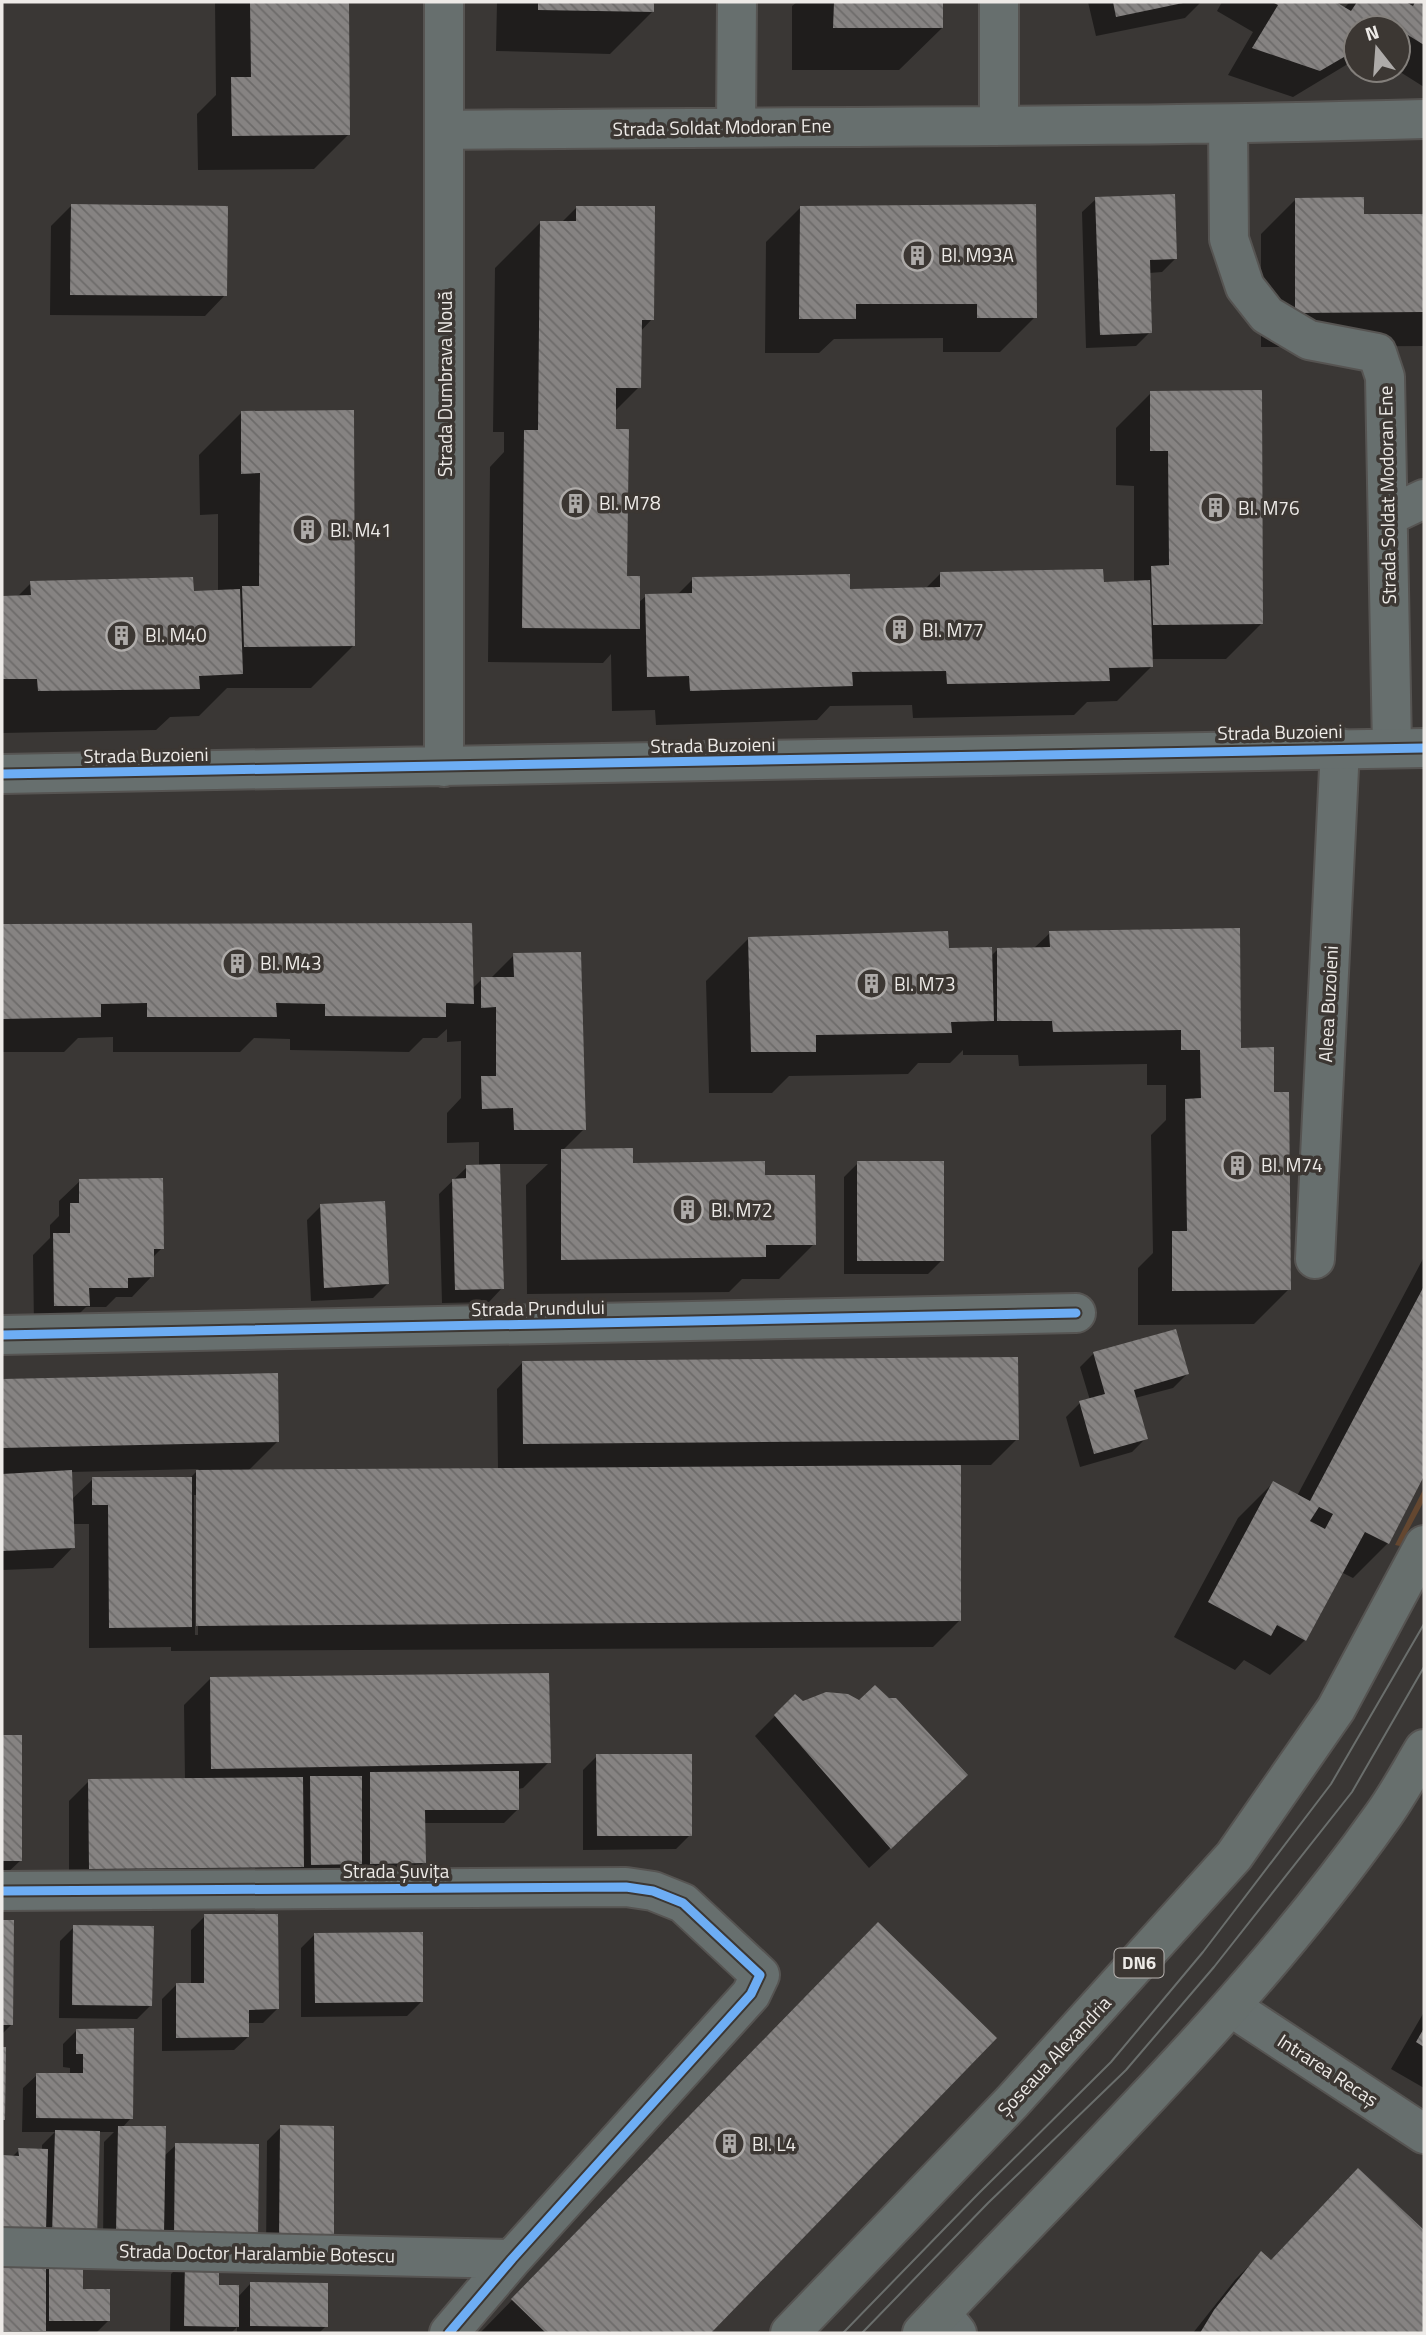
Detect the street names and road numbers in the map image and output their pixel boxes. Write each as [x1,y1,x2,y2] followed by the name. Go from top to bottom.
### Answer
[612,110,832,143] street label: Strada Soldat Modoran Ene
[430,291,459,477] street label: Strada Dumbrava Nouă
[1370,385,1403,605] street label: Strada Soldat Modoran Ene
[1217,716,1343,747] street label: Strada Buzoieni
[650,729,776,760] street label: Strada Buzoieni
[83,739,209,770] street label: Strada Buzoieni
[1310,945,1345,1063] street label: Aleea Buzoieni
[471,1292,605,1323] street label: Strada Prundului
[343,1856,450,1885] street label: Strada Șuvița
[1114,1949,1164,1978] road number: DN6
[990,1988,1118,2123] street label: Șoseaua Alexandria
[1272,2026,1385,2113] street label: Intrarea Recaș
[119,2236,395,2269] street label: Strada Doctor Haralambie Botescu

